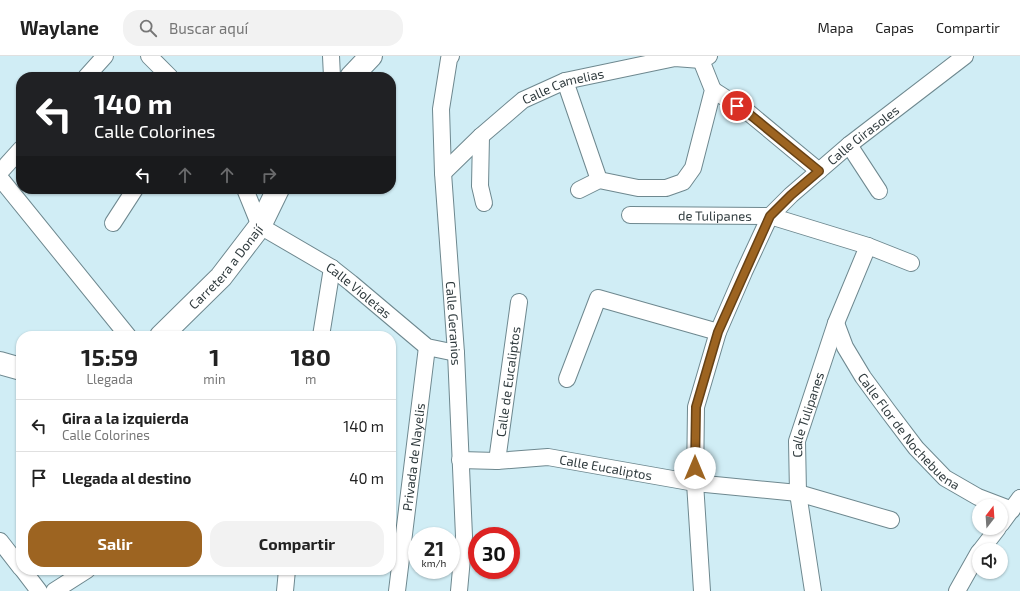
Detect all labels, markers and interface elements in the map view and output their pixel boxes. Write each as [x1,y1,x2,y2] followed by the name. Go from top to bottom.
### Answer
[123,10,403,46] search box
[20,16,99,39] text: Waylane
[137,17,159,39] icon: search
[169,19,248,37] text: Buscar aquí
[818,19,853,36] text: Mapa
[875,19,914,36] text: Capas
[936,19,1000,36] text: Compartir
[519,65,605,107] street label: Calle Camelias
[94,86,172,120] text: 140 m
[28,88,80,140] icon: left
[720,89,754,123] pin
[726,95,748,117] icon: arrive
[824,102,902,168] street label: Calle Girasoles
[94,120,216,142] text: Calle Colorines
[132,164,154,186] icon: left
[174,164,196,186] icon: ahead
[216,164,238,186] icon: ahead
[258,164,280,186] icon: right
[678,207,752,224] street label: de Tulipanes
[185,221,267,312] street label: Carretera a Donají
[323,258,395,322] street label: Calle Violetas
[443,281,465,366] street label: Calle Geranios
[492,326,524,438] street label: Calle de Eucaliptos
[81,342,138,371] text: 15:59
[209,342,220,371] text: 1
[290,342,331,371] text: 180
[855,369,963,493] street label: Calle Flor de Nochebuena
[789,370,827,458] street label: Calle Tulipanes
[86,371,133,387] text: Llegada
[203,371,225,387] text: min
[305,371,316,387] text: m
[399,402,428,512] street label: Privada de Nayelis
[62,409,189,427] text: Gira a la izquierda
[28,415,50,437] icon: left
[343,417,384,435] text: 140 m
[62,427,150,443] text: Calle Colorines
[674,447,716,489] position arrow
[558,451,654,483] street label: Calle Eucaliptos
[28,467,50,489] icon: arrive
[62,469,191,487] text: Llegada al destino
[349,469,384,487] text: 40 m
[972,499,1008,535] north arrow
[972,499,1008,579] map controls
[28,521,202,567] button: Salir
[210,521,384,567] button: Compartir
[468,527,520,579] speed limit sign: 30
[424,536,444,560] text: 21
[972,543,1008,579] button: sound
[422,557,446,569] text: km/h

